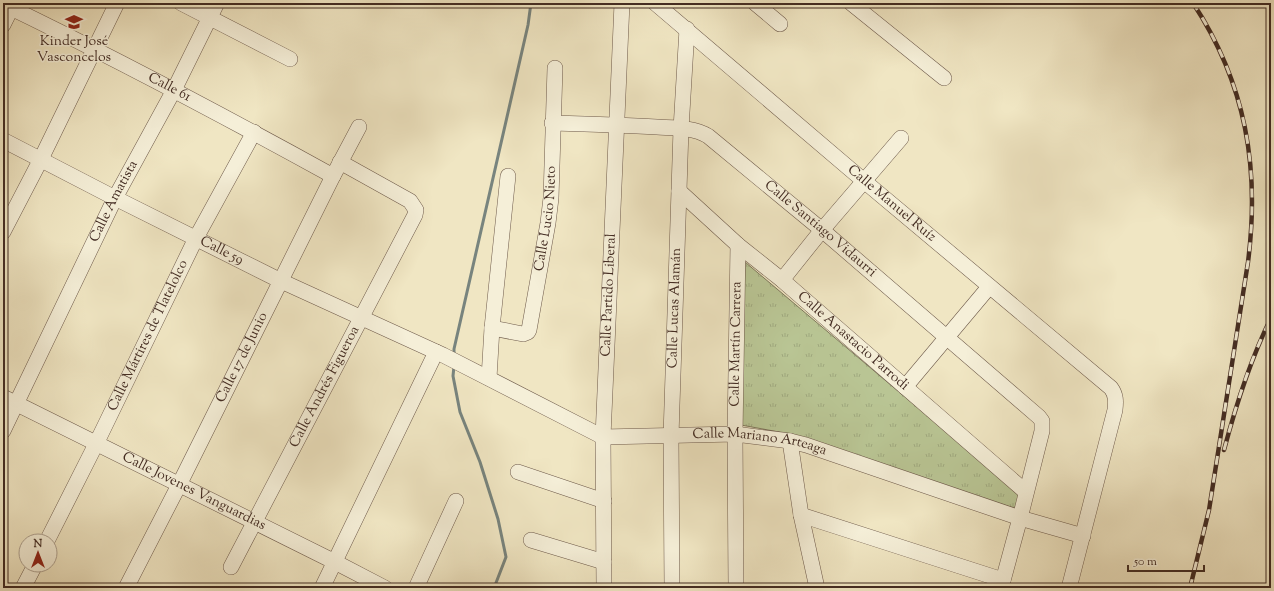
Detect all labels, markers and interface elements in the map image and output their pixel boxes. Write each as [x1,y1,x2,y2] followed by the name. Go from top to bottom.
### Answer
[64,12,84,32] school or university icon: Kinder José Vasconcelos
[37,32,111,68] place label: Kinder José Vasconcelos
[144,68,194,107] street label: Calle 61
[85,157,144,246] street label: Calle Amatista
[842,160,940,247] street label: Calle Manuel Ruíz
[530,165,562,273] street label: Calle Lucio Nieto
[759,176,880,282] street label: Calle Santiago Vidaurri
[196,232,247,271] street label: Calle 59
[597,233,622,357] street label: Calle Partido Liberal
[663,247,687,369] street label: Calle Lucas Alamán
[103,256,194,415] street label: Calle Mártires de Tlatelolco
[725,281,747,407] street label: Calle Martín Carrera
[792,287,913,396] street label: Calle Anastacio Parrodi
[211,309,274,406] street label: Calle 17 de Junio
[285,322,365,451] street label: Calle Andrés Figueroa
[692,424,830,461] street label: Calle Mariano Arteaga
[118,448,269,536] street label: Calle Jovenes Vanguardias
[18,533,58,573] north arrow
[33,536,43,552] text: N
[1128,547,1204,573] scale bar
[1133,553,1157,571] text: 50 m

